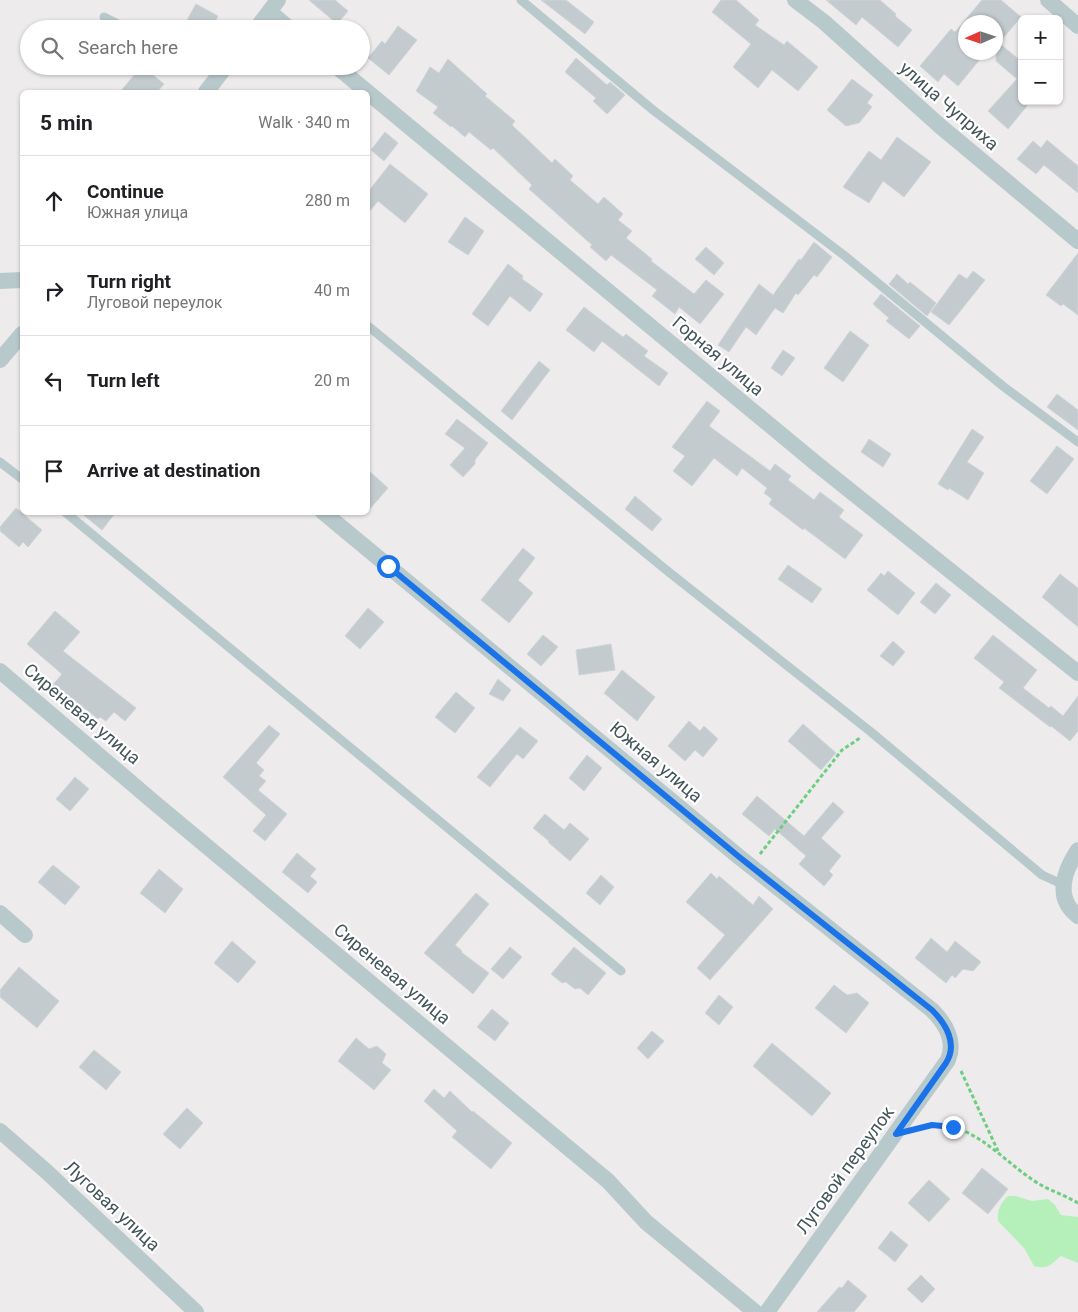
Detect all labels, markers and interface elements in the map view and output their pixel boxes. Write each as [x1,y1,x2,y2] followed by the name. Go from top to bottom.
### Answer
[958,15,1003,60] north arrow
[1018,15,1063,105] map controls
[1018,15,1063,60] button: +
[20,20,370,75] search box
[38,34,66,62] icon: search
[78,36,178,59] text: Search here
[896,57,1003,154] street label: улица Чуприха
[1018,60,1063,105] button: −
[40,111,93,135] text: 5 min
[258,113,350,132] text: Walk · 340 m
[87,180,164,203] text: Continue
[40,187,68,215] icon: ahead
[305,191,350,210] text: 280 m
[87,203,188,222] text: Южная улица
[87,270,171,293] text: Turn right
[40,277,68,305] icon: right
[314,281,350,300] text: 40 m
[87,293,222,312] text: Луговой переулок
[668,311,768,400] street label: Горная улица
[40,367,68,395] icon: left
[87,369,160,392] text: Turn left
[314,371,350,390] text: 20 m
[40,457,68,485] icon: arrive
[87,459,260,482] text: Arrive at destination
[377,555,400,578] route start
[20,659,145,768] street label: Сиреневая улица
[606,717,707,806] street label: Южная улица
[330,919,455,1028] street label: Сиреневая улица
[791,1102,898,1238] street label: Луговой переулок
[942,1116,965,1139] route end
[60,1156,164,1255] street label: Луговая улица

